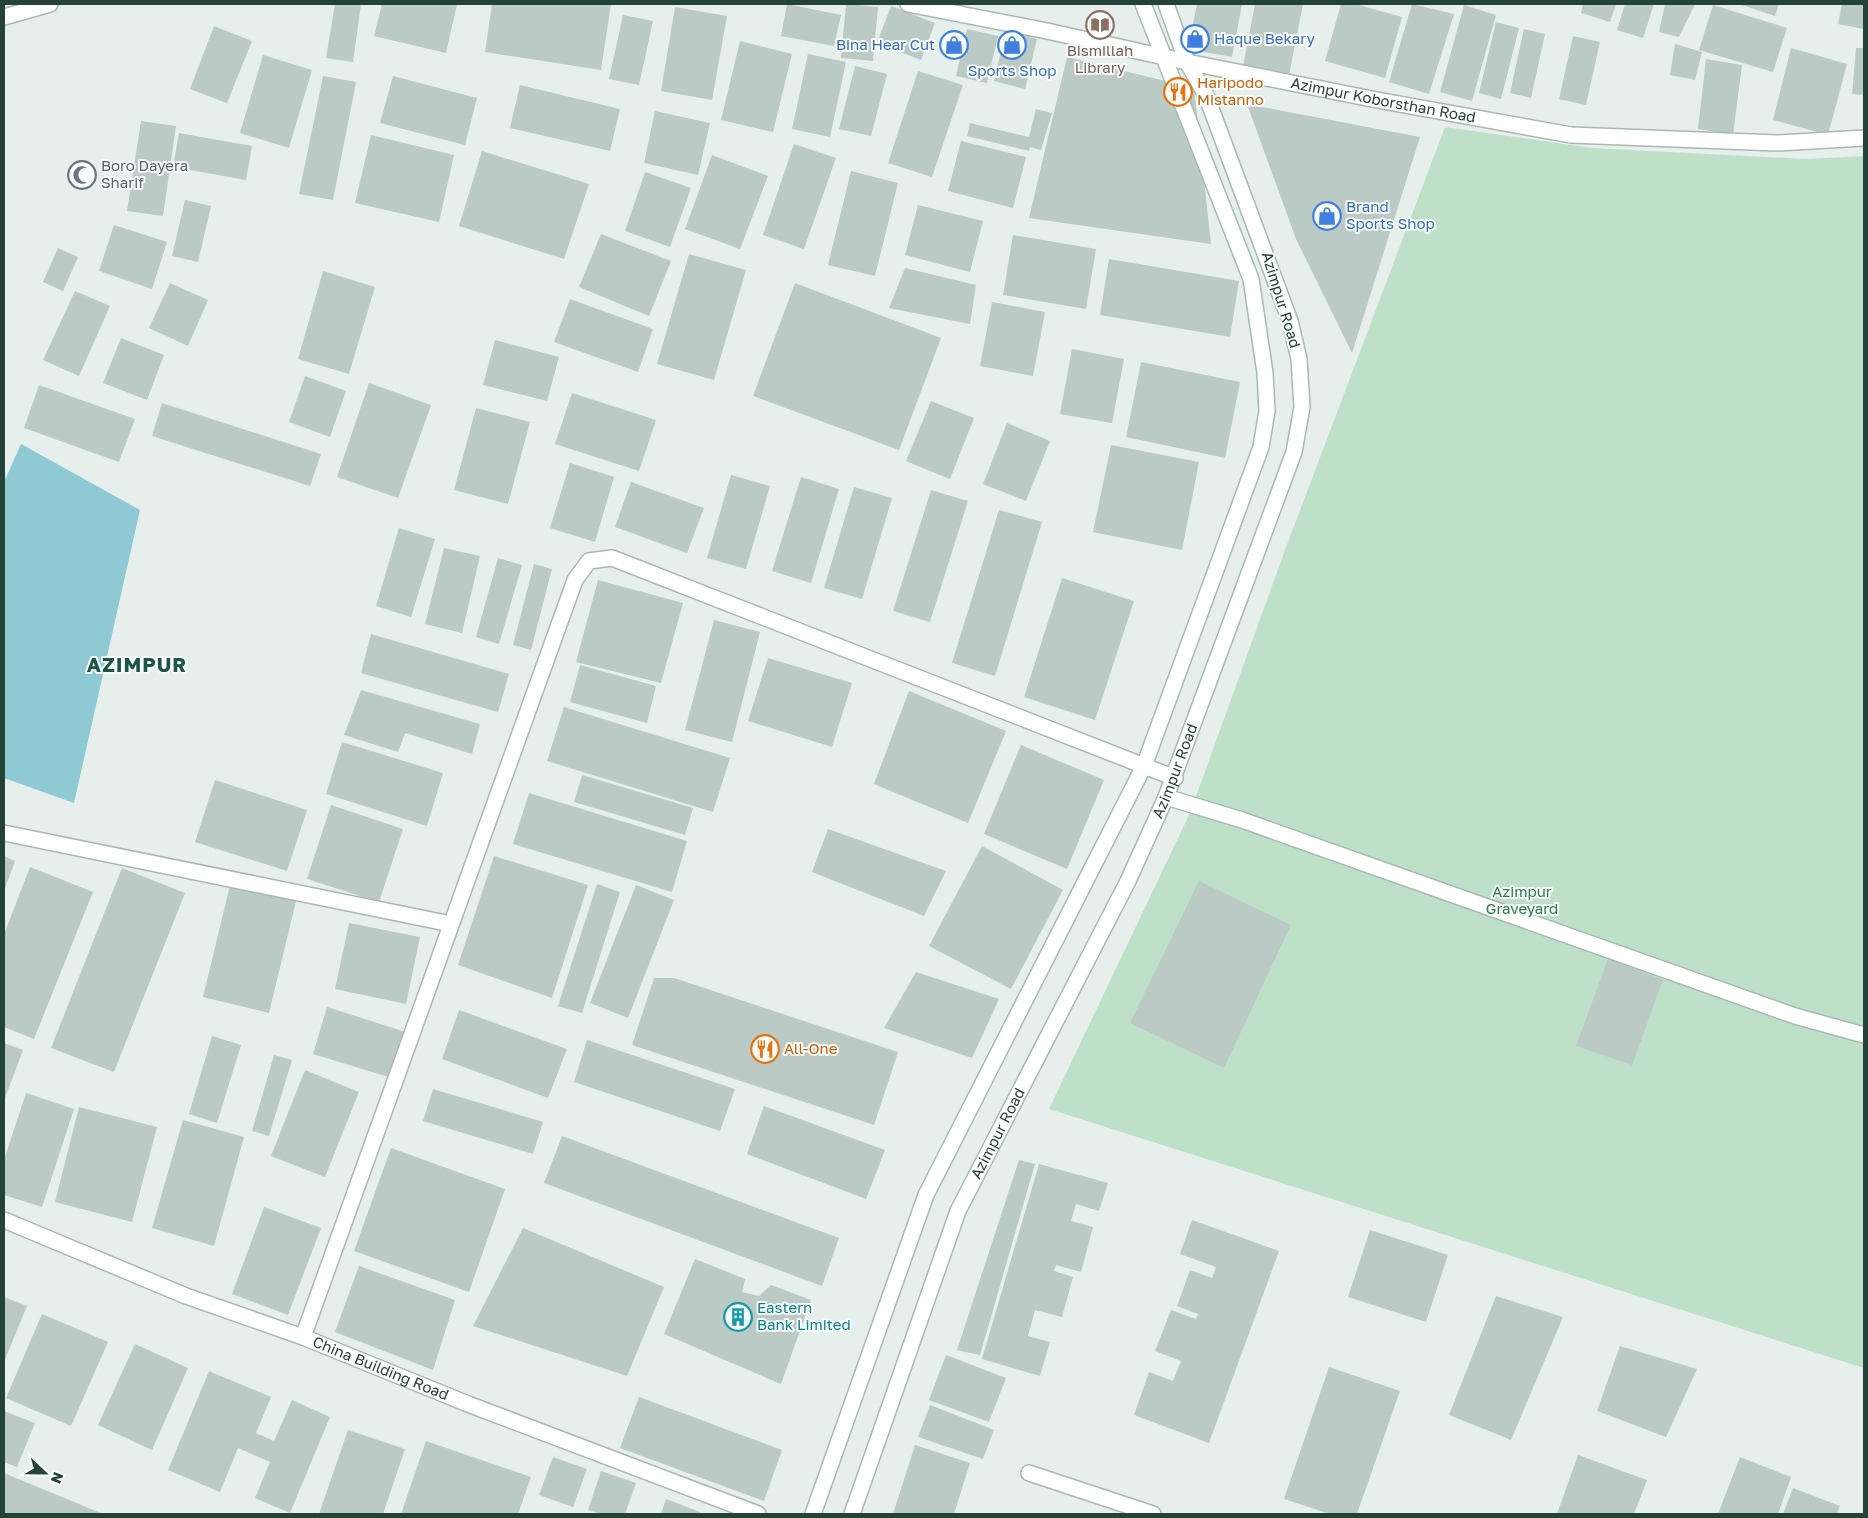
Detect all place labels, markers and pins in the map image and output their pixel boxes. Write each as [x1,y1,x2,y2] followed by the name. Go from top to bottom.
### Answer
[1085,10,1115,40] library icon: Bismillah Library
[1180,24,1210,54] shop icon: Haque Bekary
[1214,29,1315,47] place label: Haque Bekary
[939,30,969,60] shop icon: Bina Hear Cut
[997,30,1027,60] shop icon: Sports Shop
[836,35,935,53] place label: Bina Hear Cut
[1067,41,1133,76] place label: Bismillah Library
[968,61,1056,79] place label: Sports Shop
[1197,73,1264,108] place label: Haripodo Mistanno
[1163,77,1193,107] restaurant icon: Haripodo Mistanno
[101,156,188,191] place label: Boro Dayera Sharif
[67,160,97,190] mosque icon: Boro Dayera Sharif
[1346,197,1435,232] place label: Brand Sports Shop
[1312,201,1342,231] shop icon: Brand Sports Shop
[750,1034,780,1064] restaurant icon: All-One
[784,1039,838,1057] place label: All-One
[757,1298,851,1333] place label: Eastern Bank Limited
[723,1302,753,1332] building icon: Eastern Bank Limited

